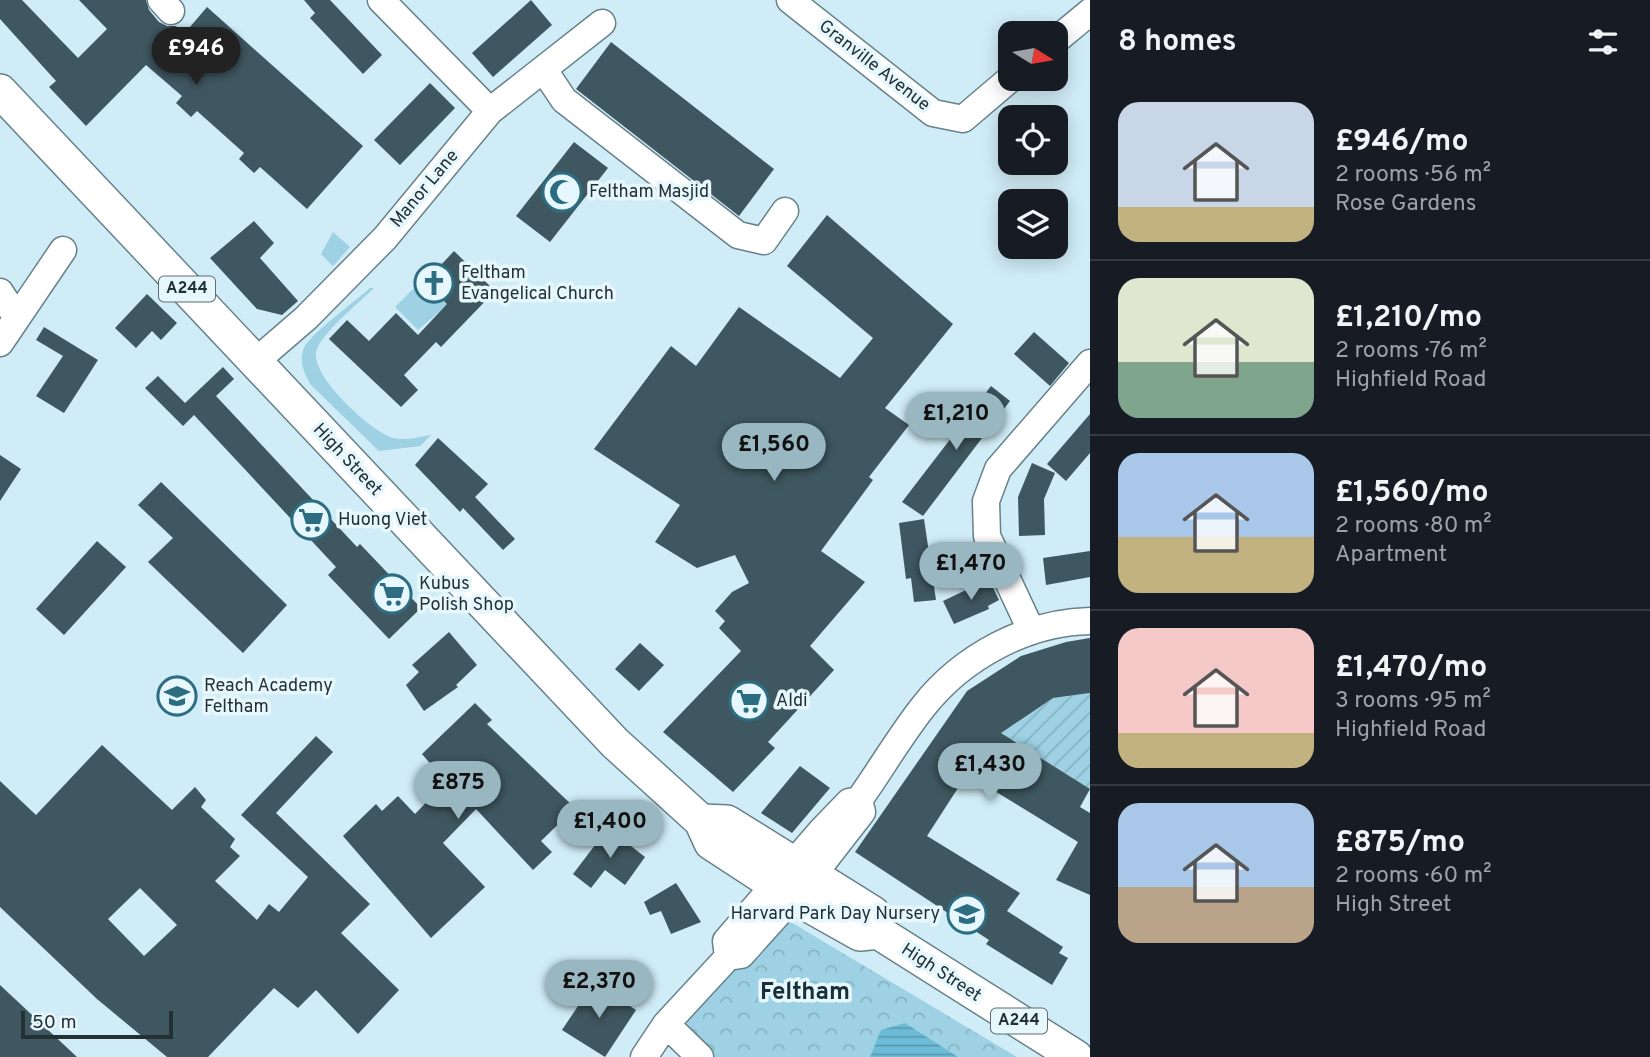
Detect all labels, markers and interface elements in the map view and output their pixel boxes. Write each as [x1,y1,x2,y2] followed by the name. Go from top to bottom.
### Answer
[814,15,934,117] street label: Granville Avenue
[998,21,1068,91] north arrow
[998,21,1068,259] map controls
[1584,23,1622,61] icon: filters
[1118,24,1237,61] text: 8 homes
[155,28,237,87] pin: £946
[168,35,224,64] text: £946
[998,105,1068,175] button: locate
[1335,124,1468,161] text: £946/mo
[1174,130,1258,214] icon: home
[386,145,464,233] street label: Manor Lane
[1335,161,1491,190] text: 2 rooms · 56 m²
[541,171,583,213] mosque icon: Feltham Masjid
[589,181,709,204] place label: Feltham Masjid
[998,189,1068,259] button: layers
[1335,190,1477,219] text: Rose Gardens
[413,262,455,304] church icon: Feltham Evangelical Church
[461,262,614,306] place label: Feltham Evangelical Church
[159,276,215,302] road number: A244
[1335,300,1482,337] text: £1,210/mo
[1174,306,1258,390] icon: home
[1335,337,1487,366] text: 2 rooms · 76 m²
[1335,366,1486,395] text: Highfield Road
[899,392,1013,452] pin: £1,210
[922,400,990,429] text: £1,210
[307,419,387,501] street label: High Street
[717,424,831,483] pin: £1,560
[738,431,810,460] text: £1,560
[1335,475,1489,512] text: £1,560/mo
[1174,481,1258,565] icon: home
[290,499,332,541] supermarket icon: Huong Viet
[338,509,427,532] place label: Huong Viet
[1335,512,1492,541] text: 2 rooms · 80 m²
[1335,541,1447,570] text: Apartment
[914,542,1028,602] pin: £1,470
[935,550,1007,579] text: £1,470
[371,573,413,615] supermarket icon: Kubus Polish Shop
[419,573,514,617] place label: Kubus Polish Shop
[1335,650,1487,687] text: £1,470/mo
[1174,656,1258,740] icon: home
[156,675,198,717] school or university icon: Reach Academy Feltham
[204,675,333,719] place label: Reach Academy Feltham
[728,680,770,722] supermarket icon: Aldi
[1335,687,1491,716] text: 3 rooms · 95 m²
[776,690,808,713] place label: Aldi
[1335,716,1486,745] text: Highfield Road
[933,744,1047,803] pin: £1,430
[954,751,1026,780] text: £1,430
[417,762,499,821] pin: £875
[431,769,485,798] text: £875
[553,800,667,860] pin: £1,400
[573,808,647,837] text: £1,400
[1335,825,1465,862] text: £875/mo
[1174,831,1258,915] icon: home
[1335,862,1492,891] text: 2 rooms · 60 m²
[1335,891,1452,920] text: High Street
[946,893,988,935] school or university icon: Harvard Park Day Nursery
[730,903,940,926] place label: Harvard Park Day Nursery
[896,939,986,1007] street label: High Street
[542,960,656,1020] pin: £2,370
[562,968,636,997] text: £2,370
[760,978,850,1008] district label: Feltham
[21,1008,173,1040] scale bar
[991,1009,1047,1034] road number: A244
[32,1011,77,1035] text: 50 m

